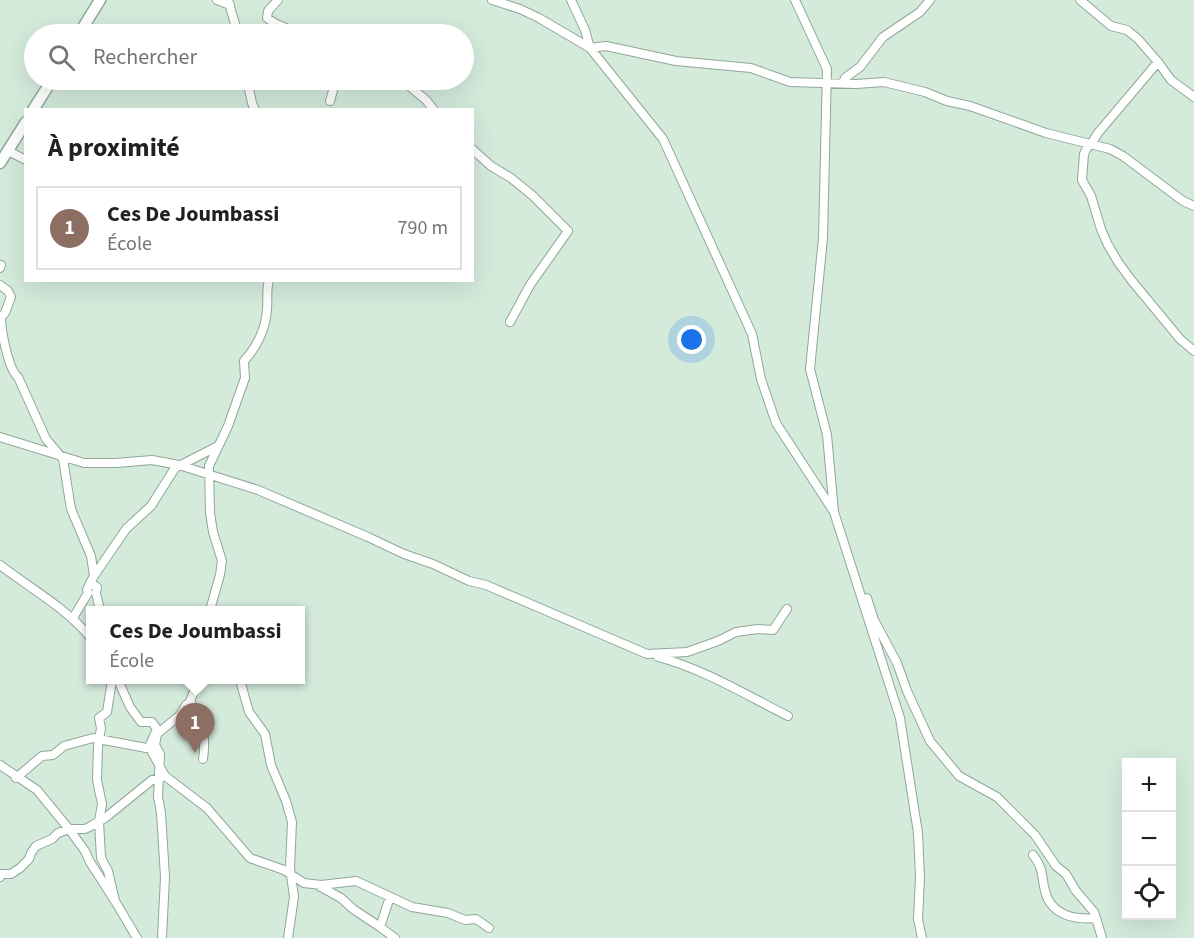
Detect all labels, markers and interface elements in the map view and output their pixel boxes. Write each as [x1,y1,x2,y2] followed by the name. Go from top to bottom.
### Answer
[24,24,474,90] search box
[45,41,78,74] icon: search
[93,41,197,73] text: Rechercher
[48,129,180,166] text: À proximité
[107,198,279,230] text: Ces De Joumbassi
[64,214,75,242] text: 1
[398,214,448,242] text: 790 m
[107,230,152,258] text: École
[677,325,706,354] your location
[86,606,305,684] popup
[109,615,282,647] text: Ces De Joumbassi
[109,647,154,675] text: École
[176,704,214,753] pin: 1
[1122,758,1176,920] map controls
[1122,758,1176,812] button: +
[1122,812,1176,866] button: −
[1122,866,1176,920] button: locate

